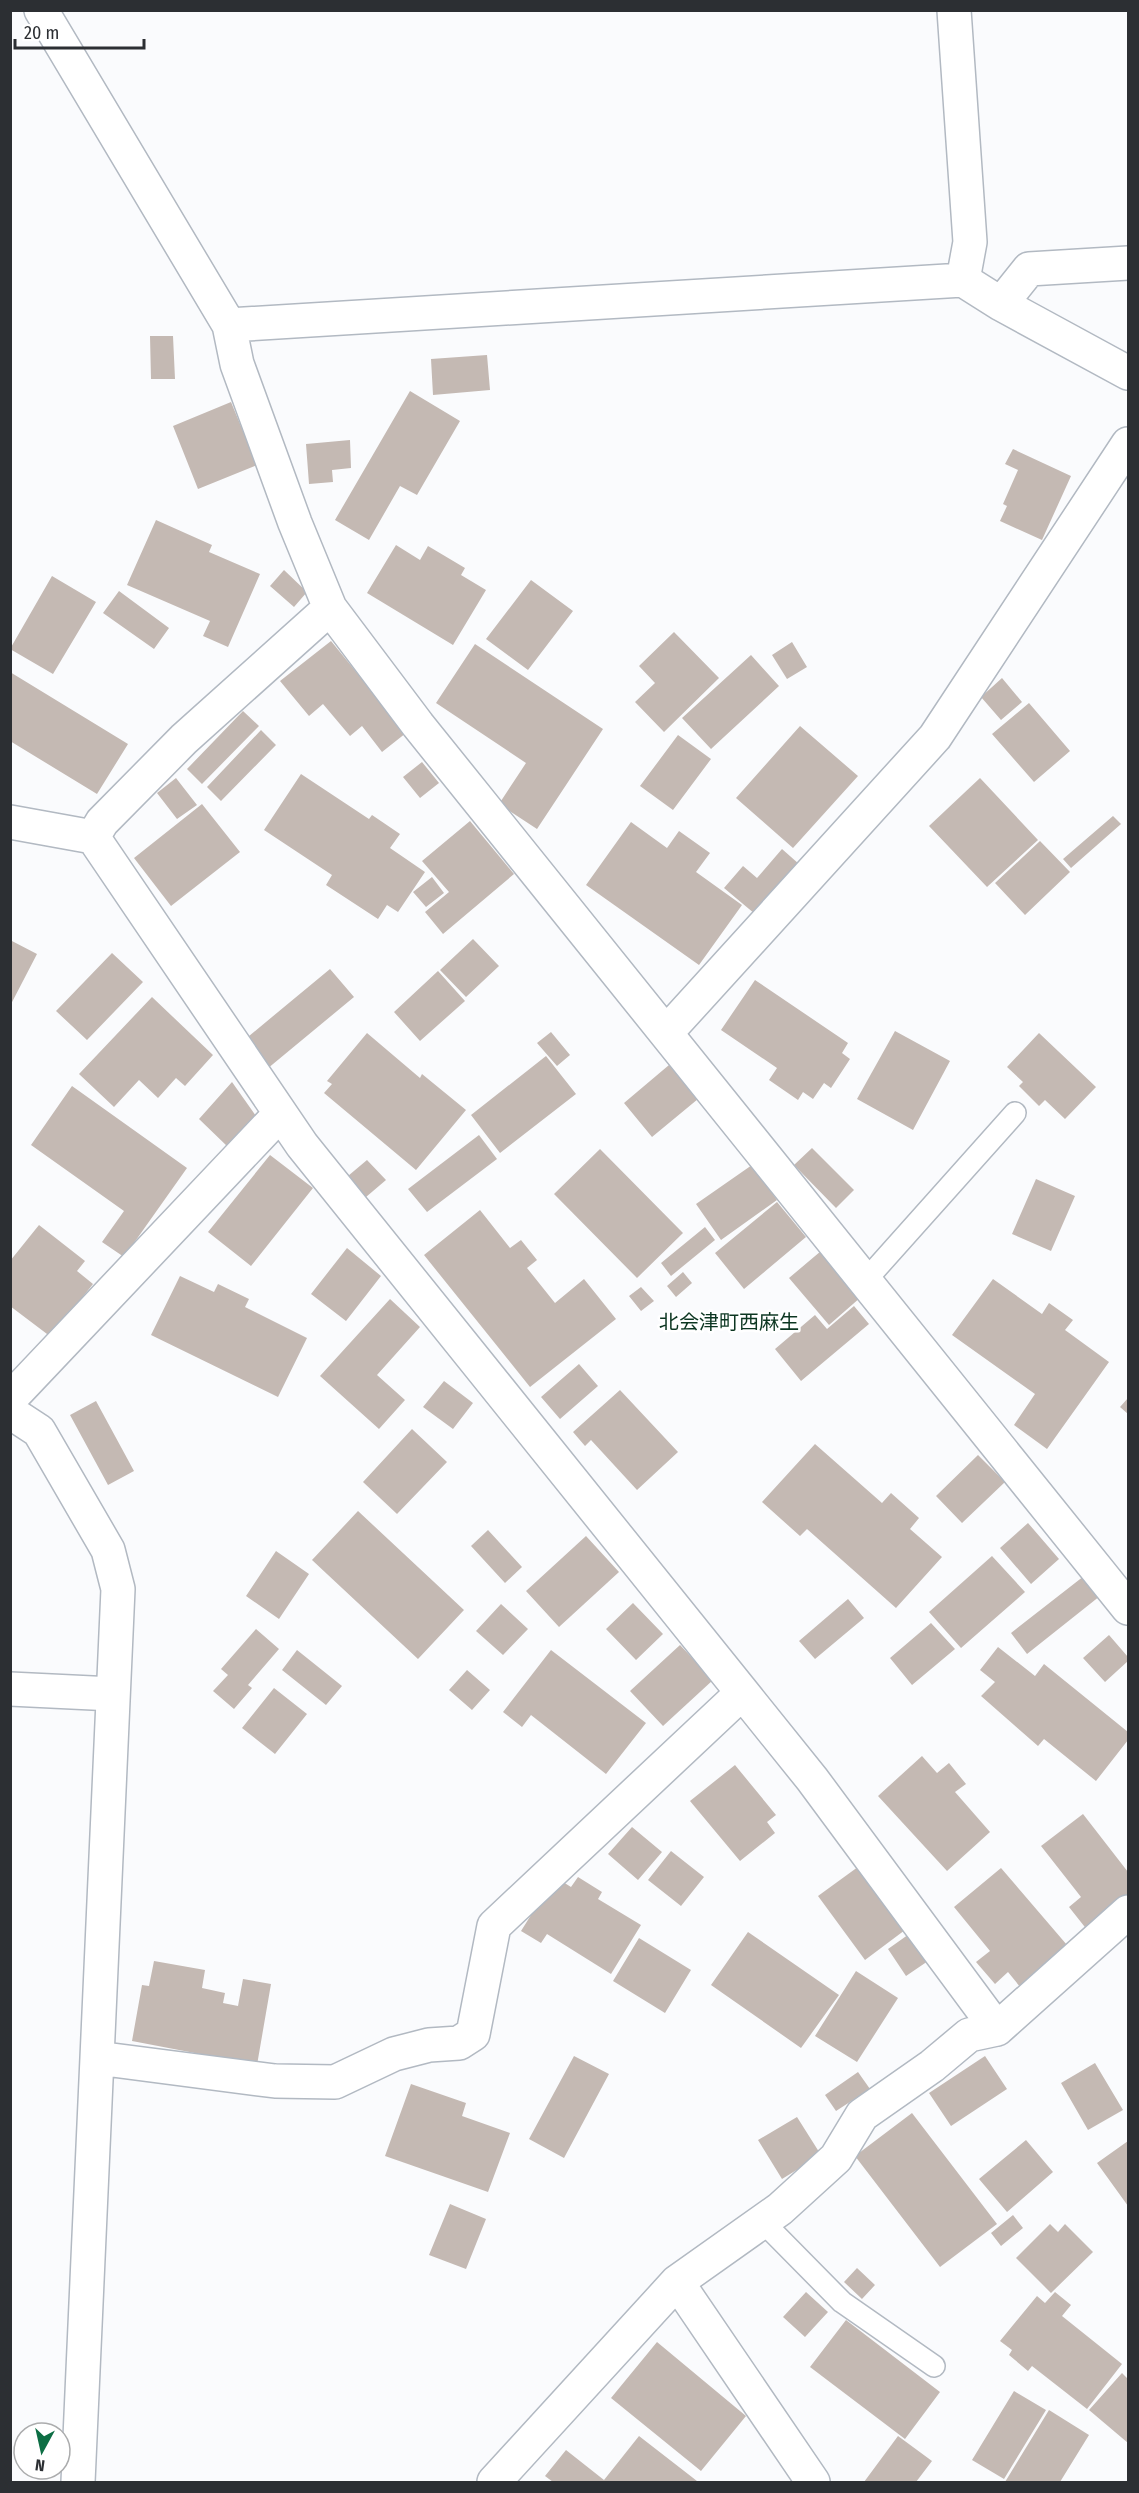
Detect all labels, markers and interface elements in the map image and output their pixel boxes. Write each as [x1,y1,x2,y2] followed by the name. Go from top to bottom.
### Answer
[15,12,144,50] scale bar
[24,22,59,44] text: 20 m
[659,1310,799,1334] district label: 北会津町西麻生
[12,2421,72,2481] north arrow
[34,2455,46,2475] text: N

